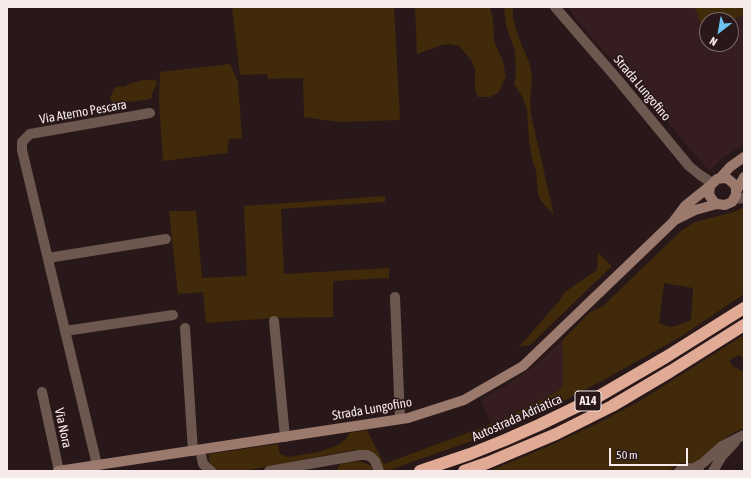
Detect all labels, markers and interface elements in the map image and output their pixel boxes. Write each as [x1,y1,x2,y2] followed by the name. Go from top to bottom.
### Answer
[699,12,739,52] north arrow
[707,35,719,48] text: N
[610,52,674,124] street label: Strada Lungofino
[38,97,128,127] street label: Via Aterno Pescara
[469,391,565,445] street label: Autostrada Adriatica
[575,391,601,411] road number: A14
[331,394,413,424] street label: Strada Lungofino
[51,407,75,449] street label: Via Nora
[611,440,690,466] scale bar
[616,448,638,462] text: 50 m

